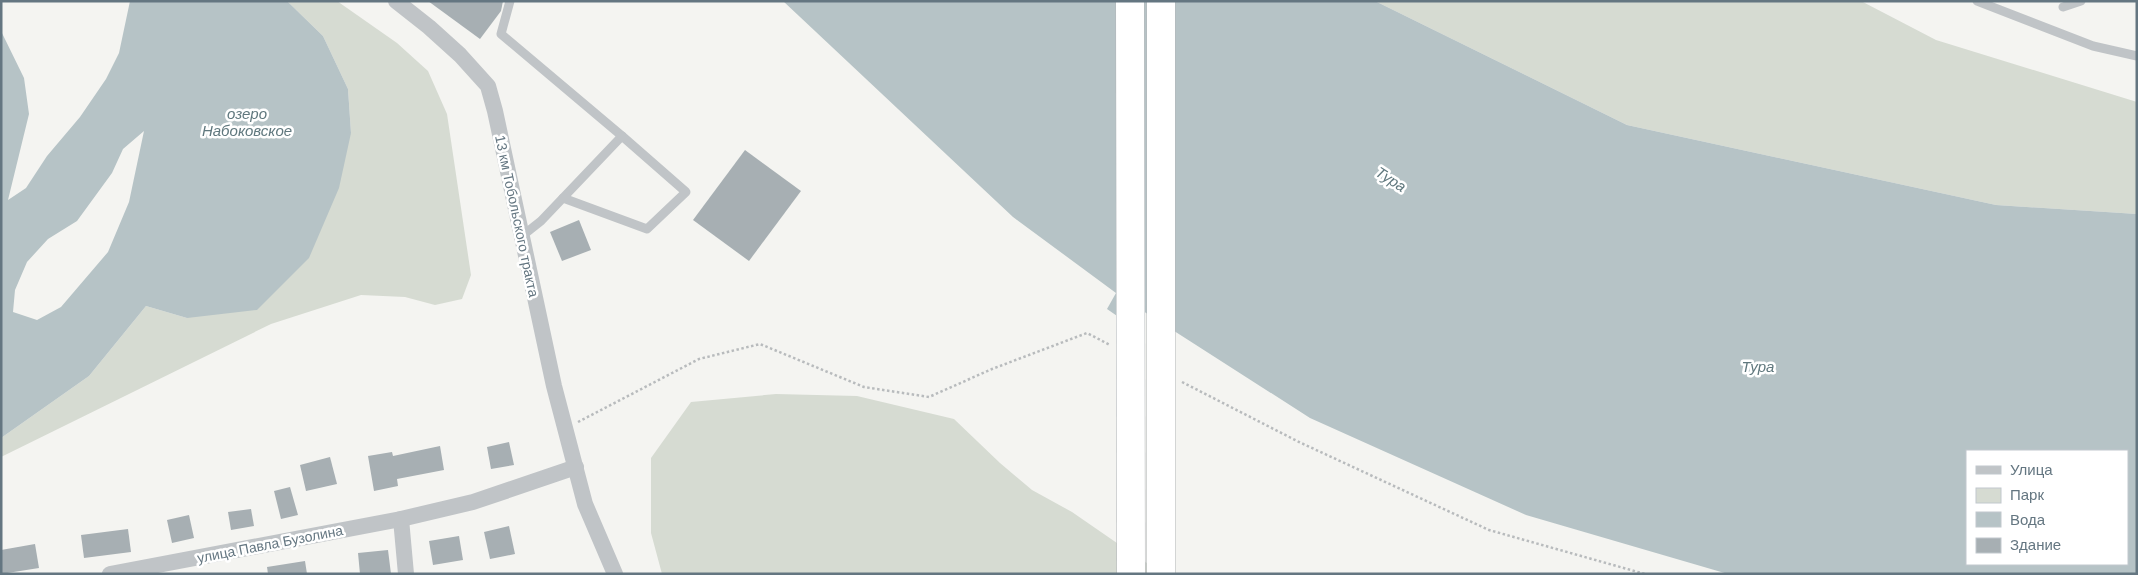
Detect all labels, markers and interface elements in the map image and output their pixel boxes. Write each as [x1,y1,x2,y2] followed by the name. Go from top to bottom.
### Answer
[202,105,292,139] water label: озеро Набоковское
[492,134,542,299] street label: 13 км Тобольского тракта
[1373,163,1409,195] water label: Тура
[1742,358,1774,375] water label: Тура
[1966,450,2128,565] legend
[2010,461,2053,478] text: Улица
[2010,486,2044,503] text: Парк
[2010,511,2046,528] text: Вода
[196,522,345,566] street label: улица Павла Бузолина
[2010,536,2061,553] text: Здание

